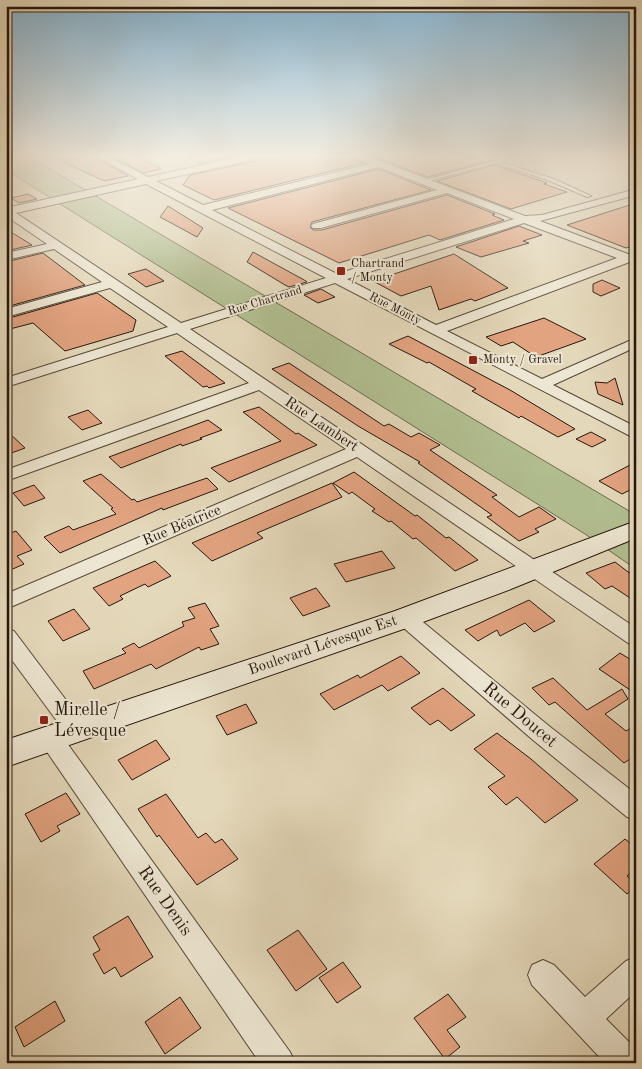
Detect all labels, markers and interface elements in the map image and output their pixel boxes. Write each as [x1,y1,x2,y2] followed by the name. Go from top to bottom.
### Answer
[351,258,404,284] place label: Chartrand / Monty
[335,265,347,277] marker: Chartrand / Monty
[226,284,304,318] street label: Rue Chartrand
[367,291,424,328] street label: Rue Monty
[467,354,479,366] marker: Monty / Gravel
[483,354,562,366] place label: Monty / Gravel
[281,395,361,455] street label: Rue Lambert
[141,503,223,549] street label: Rue Béatrice
[247,613,399,679] street label: Boulevard Lévesque Est
[479,679,561,751] street label: Rue Doucet
[54,701,126,740] place label: Mirelle / Lévesque
[38,714,50,726] marker: Mirelle / Lévesque
[135,863,196,939] street label: Rue Denis

